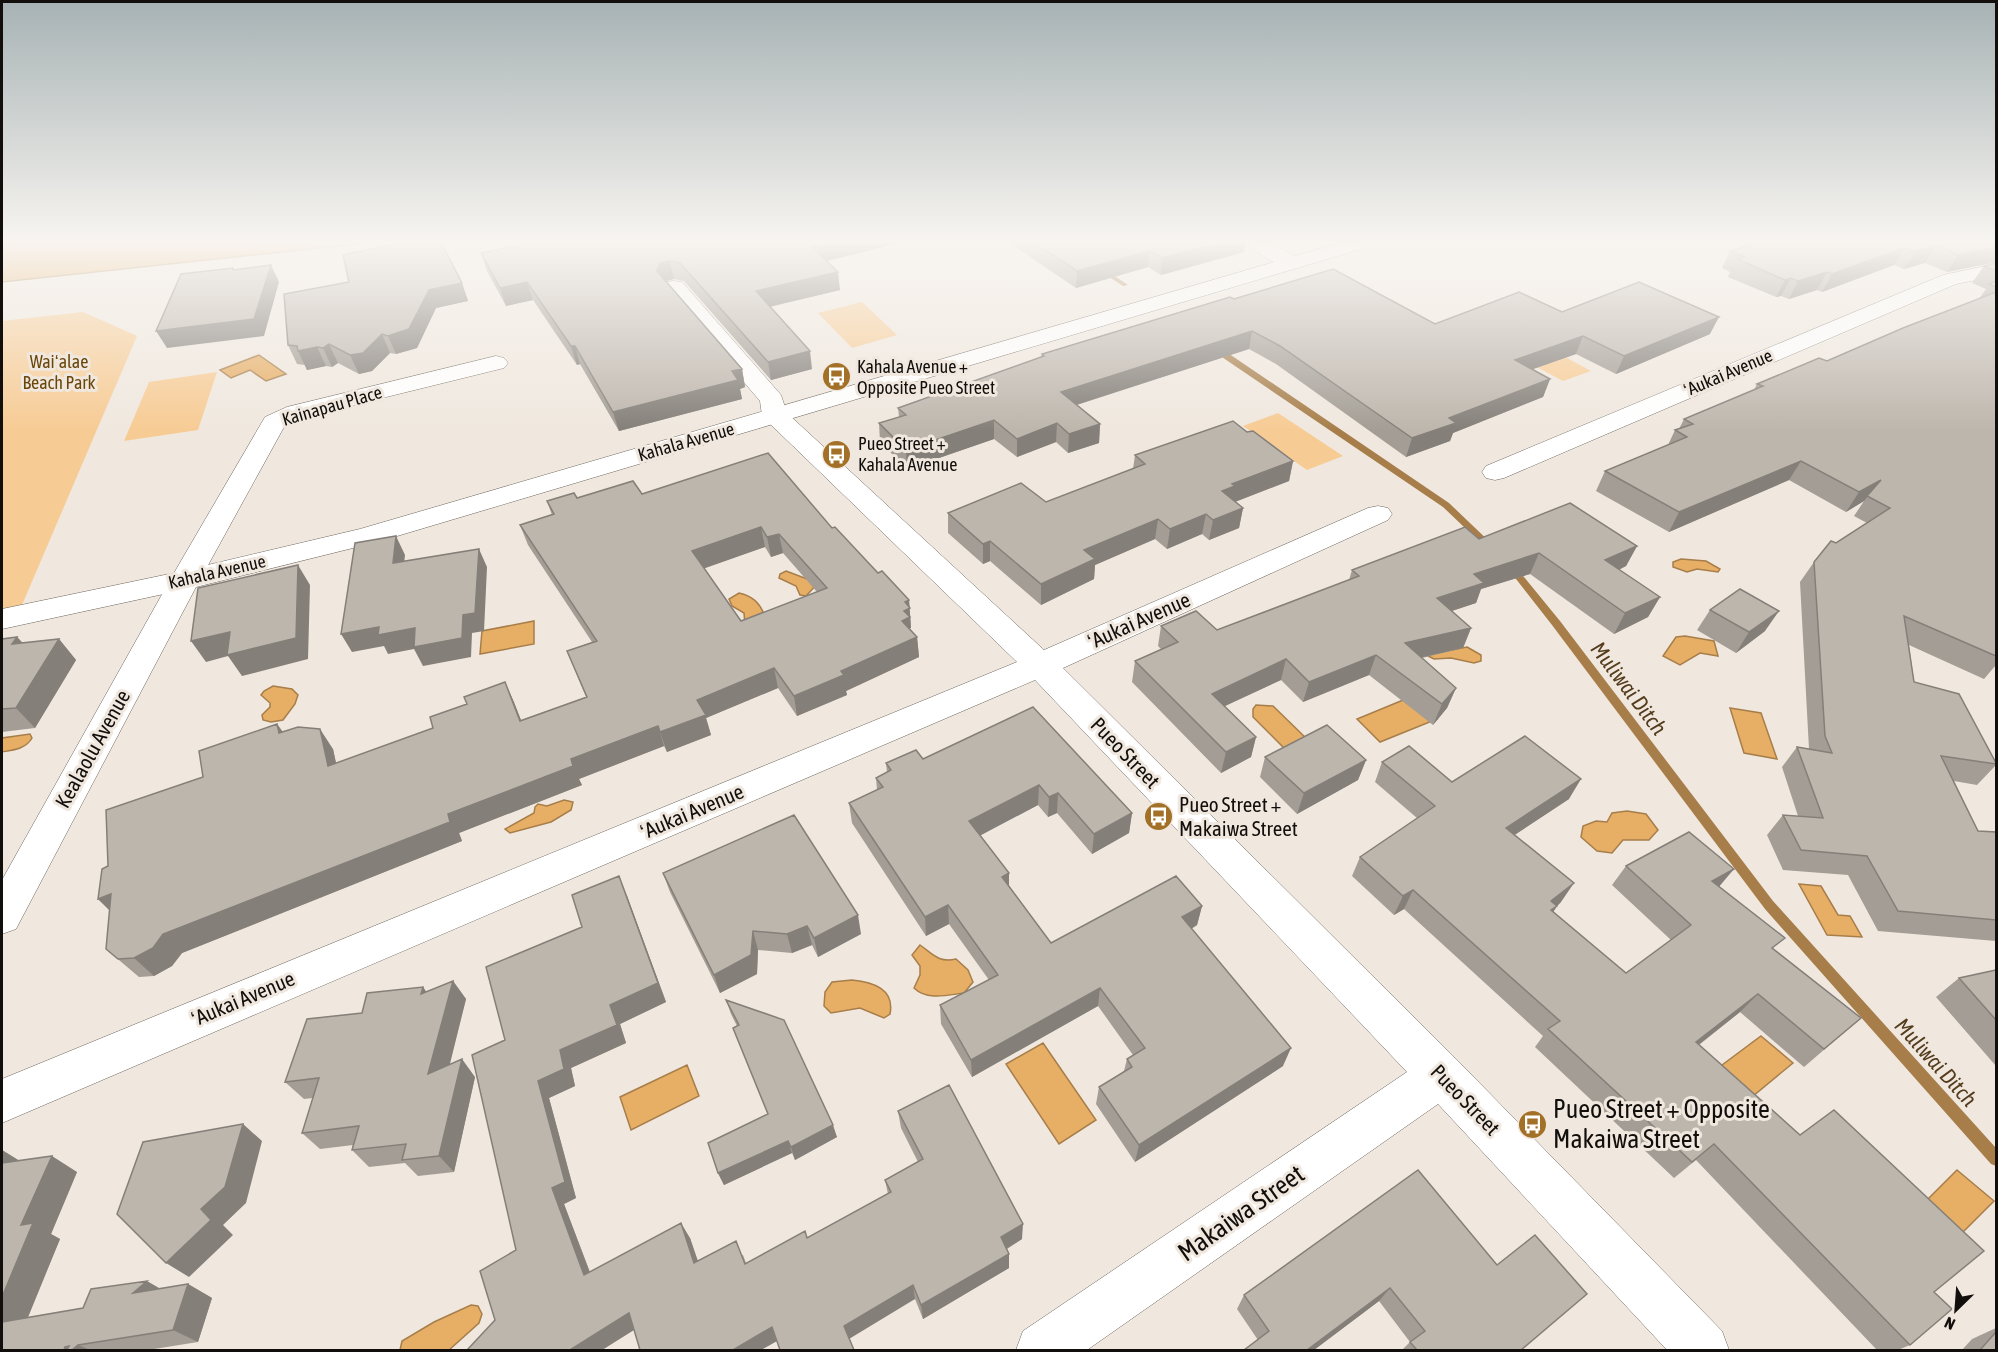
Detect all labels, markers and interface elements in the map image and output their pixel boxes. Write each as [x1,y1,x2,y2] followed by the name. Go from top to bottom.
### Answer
[1680,344,1775,401] street label: ʻAukai Avenue
[23,351,96,393] park label: Waiʻalae Beach Park
[857,356,995,398] place label: Kahala Avenue + Opposite Pueo Street
[820,361,852,393] bus stop icon: Kahala Avenue + Opposite Pueo Street
[279,381,384,430] street label: Kainapau Place
[635,418,737,465] street label: Kahala Avenue
[858,433,957,475] place label: Pueo Street + Kahala Avenue
[821,438,853,470] bus stop icon: Pueo Street + Kahala Avenue
[166,550,268,593] street label: Kahala Avenue
[1083,587,1194,653] street label: ʻAukai Avenue
[1586,636,1673,740] water label: Muliwai Ditch
[50,685,134,812] street label: Kealaolu Avenue
[1086,712,1165,793] street label: Pueo Street
[636,779,747,844] street label: ʻAukai Avenue
[1179,792,1298,840] place label: Pueo Street + Makaiwa Street
[1142,801,1174,833] bus stop icon: Pueo Street + Makaiwa Street
[187,966,298,1031] street label: ʻAukai Avenue
[1890,1013,1983,1112] water label: Muliwai Ditch
[1426,1059,1505,1140] street label: Pueo Street
[1553,1094,1770,1154] place label: Pueo Street + Opposite Makaiwa Street
[1516,1108,1548,1140] bus stop icon: Pueo Street + Opposite Makaiwa Street
[1172,1159,1310,1267] street label: Makaiwa Street
[1926,1280,1986,1340] north arrow
[1942,1313,1958,1334] text: N

